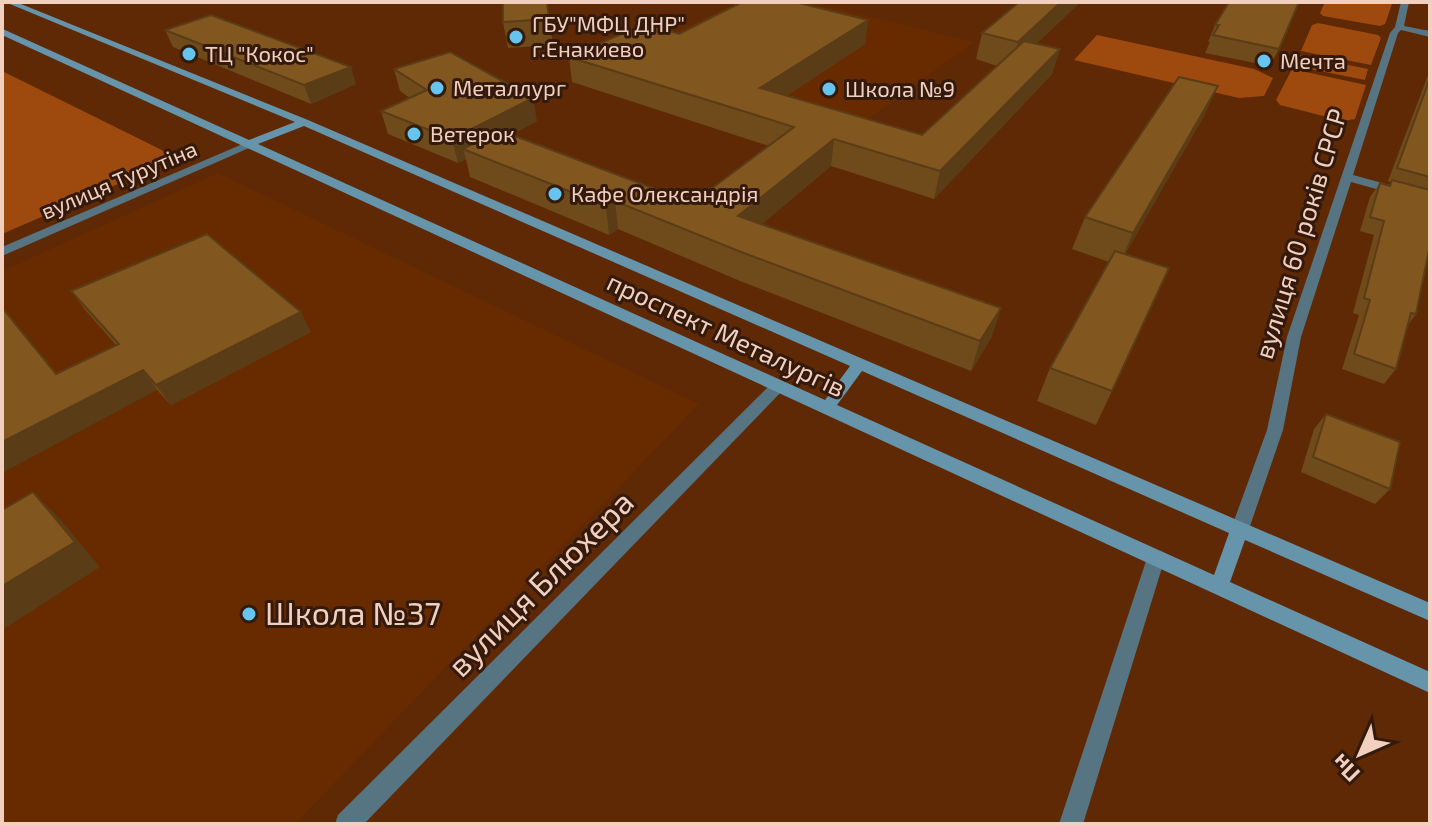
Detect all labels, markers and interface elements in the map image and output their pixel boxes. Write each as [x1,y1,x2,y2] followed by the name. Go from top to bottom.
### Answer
[532,10,685,61] place label: ГБУ"МФЦ ДНР" г.Енакиево
[507,28,525,46] marker: ГБУ"МФЦ ДНР" г.Енакиево
[205,40,314,66] place label: ТЦ "Кокос"
[180,45,198,63] marker: ТЦ "Кокос"
[1280,47,1346,73] place label: Мечта
[1255,52,1273,70] marker: Мечта
[453,74,566,101] place label: Металлург
[845,75,955,101] place label: Школа №9
[428,79,446,97] marker: Металлург
[820,80,838,98] marker: Школа №9
[1247,105,1353,363] street label: вулиця 60 років СРСР
[430,120,515,146] place label: Ветерок
[405,125,423,143] marker: Ветерок
[37,135,201,225] street label: вулиця Турутіна
[571,180,758,206] place label: Кафе Олександрія
[546,185,564,203] marker: Кафе Олександрія
[602,265,851,403] street label: проспект Металургів
[439,482,641,684] street label: вулиця Блюхера
[265,593,441,631] place label: Школа №37
[240,605,258,623] marker: Школа №37
[1320,714,1400,794] north arrow
[1326,750,1364,788] text: Пн

